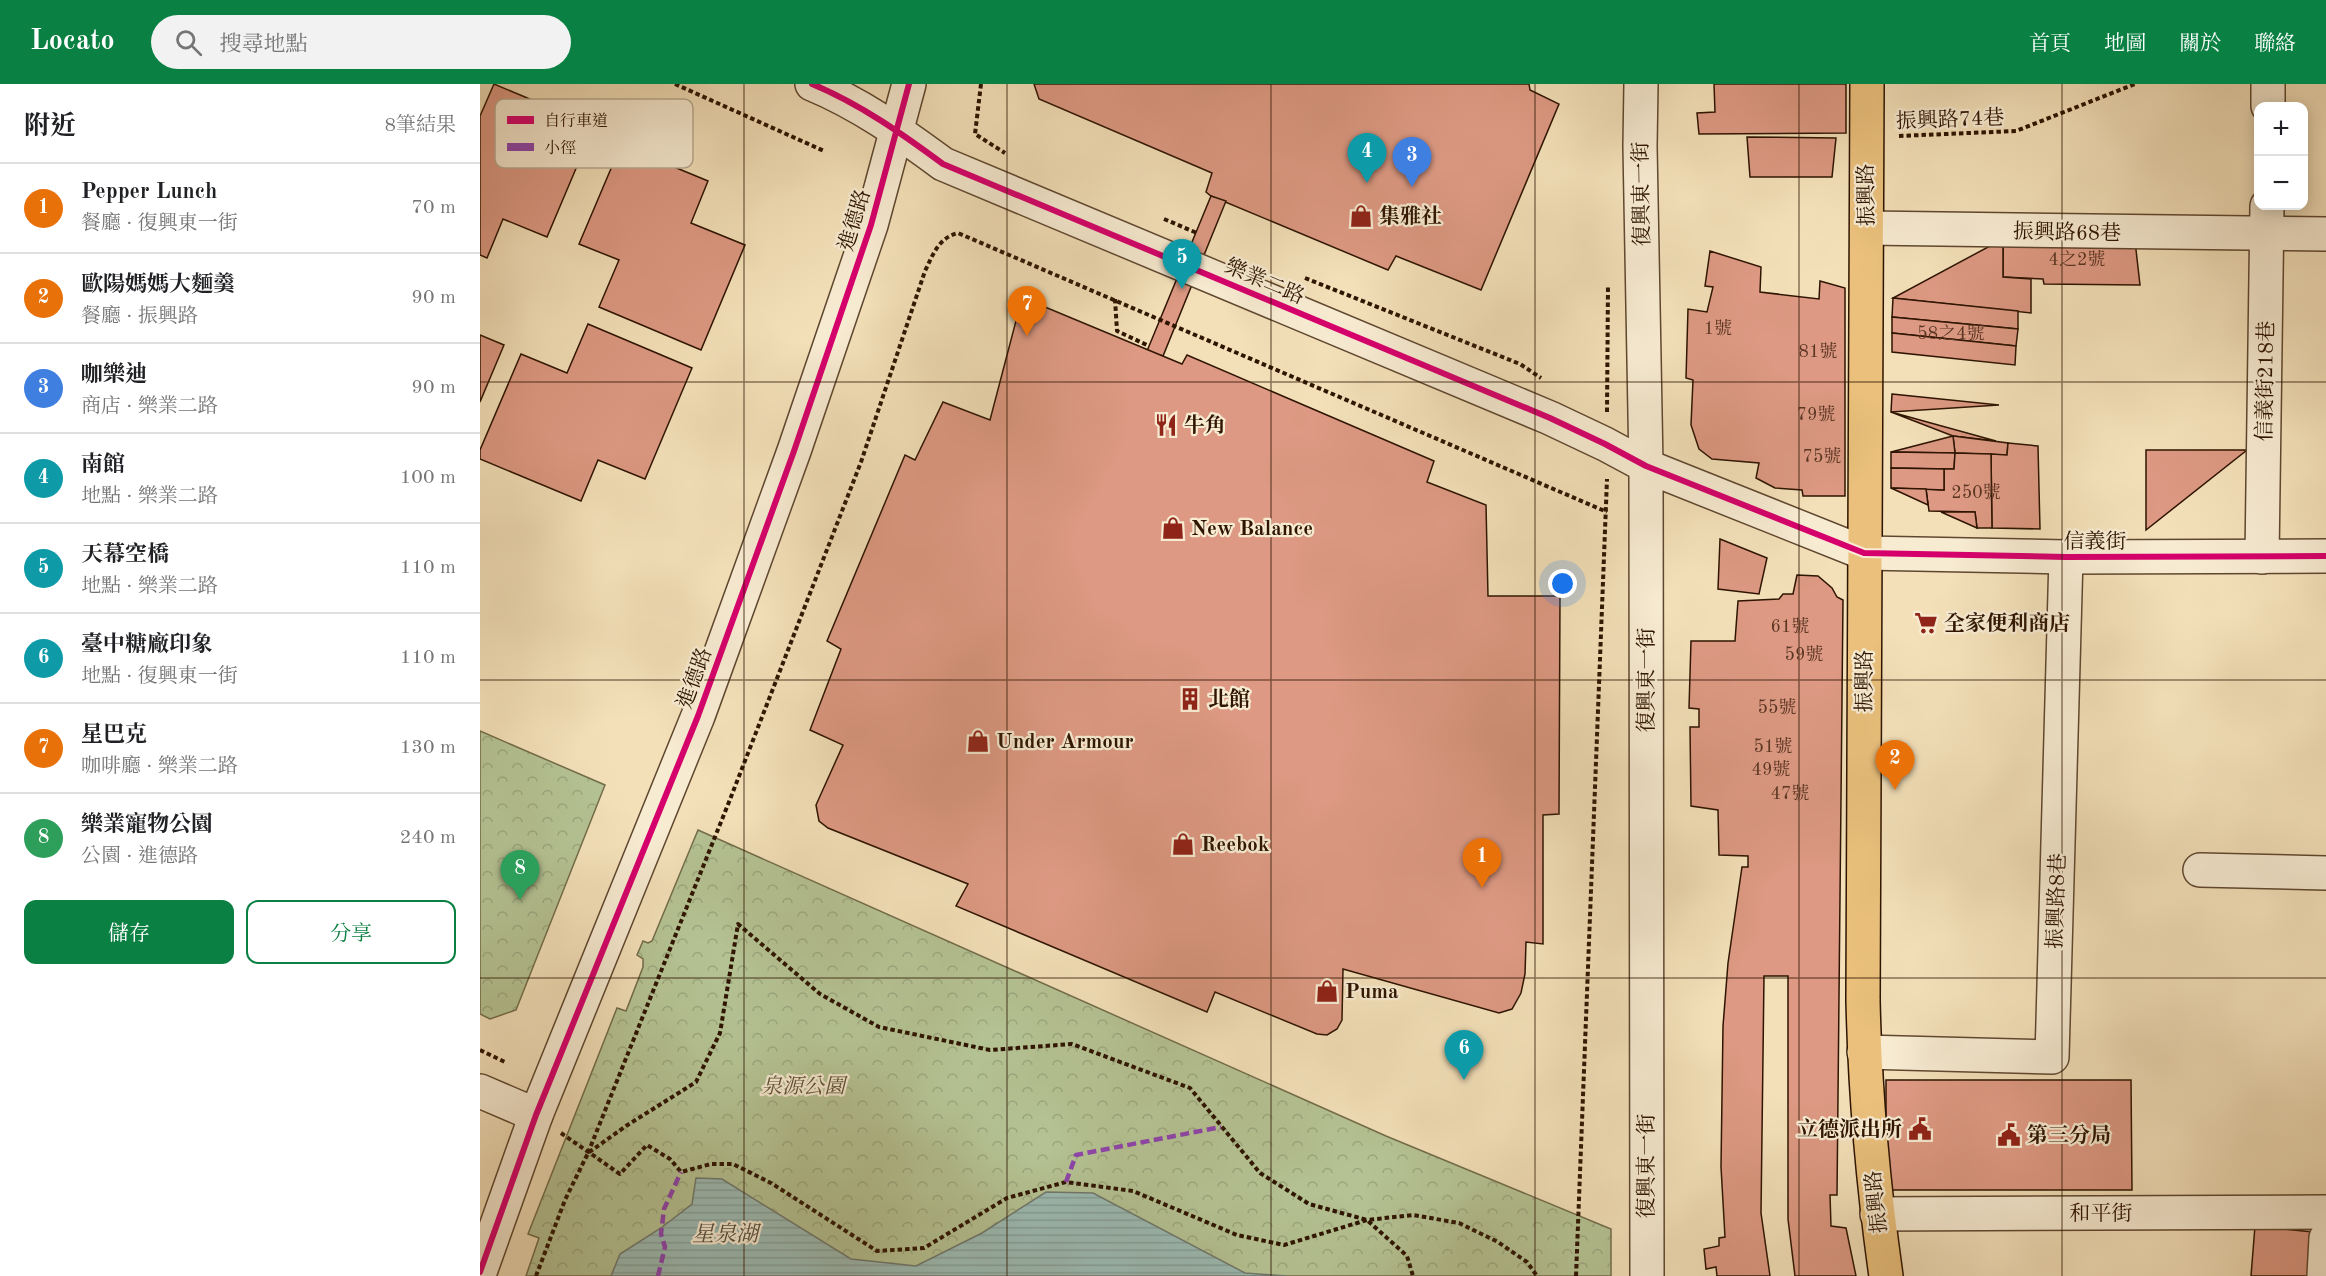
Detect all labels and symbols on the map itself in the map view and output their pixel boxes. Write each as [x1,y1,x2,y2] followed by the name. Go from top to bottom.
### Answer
[495,99,693,168] legend
[1895,106,2005,133] street label: 振興路74巷
[544,112,608,130] text: 自行車道
[1348,134,1386,183] pin: 4
[1392,138,1432,187] pin: 3
[544,139,576,157] text: 小徑
[1629,141,1654,247] street label: 復興東一街
[1854,163,1879,227] street label: 振興路
[834,187,875,254] street label: 進德路
[1348,203,1374,229] shop icon: 集雅社
[1379,205,1442,228] place label: 集雅社
[2013,220,2121,245] street label: 振興路68巷
[1162,240,1202,289] pin: 5
[2049,249,2105,269] house number: 4之2號
[1222,254,1308,308] street label: 樂業二路
[1008,286,1046,336] pin: 7
[1704,318,1732,338] house number: 1號
[2253,321,2278,441] street label: 信義街218巷
[1917,323,1985,343] house number: 58之4號
[1799,341,1837,361] house number: 81號
[1797,404,1835,424] house number: 79號
[1153,412,1179,438] restaurant icon: 牛角
[1184,414,1226,437] place label: 牛角
[1803,446,1841,466] house number: 75號
[1951,482,2001,502] house number: 250號
[1160,515,1186,541] shop icon: New Balance
[1191,519,1313,540] place label: New Balance
[2064,530,2127,553] street label: 信義街
[1548,569,1577,598] your location
[1913,610,1939,636] supermarket icon: 全家便利商店
[1944,611,2070,635] place label: 全家便利商店
[1771,616,1809,636] house number: 61號
[1635,628,1658,733] street label: 復興東一街
[1785,644,1823,664] house number: 59號
[673,645,716,712] street label: 進德路
[1853,650,1876,713] street label: 振興路
[1177,686,1203,712] building icon: 北館
[1208,687,1250,711] place label: 北館
[1758,697,1796,717] house number: 55號
[965,728,991,754] shop icon: Under Armour
[996,732,1134,753] place label: Under Armour
[1754,736,1792,756] house number: 51號
[1876,740,1914,790] pin: 2
[1752,759,1790,779] house number: 49號
[1771,783,1809,803] house number: 47號
[1170,831,1196,857] shop icon: Reebok
[1201,835,1270,856] place label: Reebok
[1462,838,1502,888] pin: 1
[500,850,540,900] pin: 8
[2043,853,2070,949] street label: 振興路8巷
[1314,978,1340,1004] shop icon: Puma
[1345,982,1399,1003] place label: Puma
[1444,1030,1484,1080] pin: 6
[761,1075,848,1098] park label: 泉源公園
[1635,1114,1658,1219] street label: 復興東一街
[1907,1116,1933,1142] public building icon: 立德派出所
[1797,1118,1902,1141] place label: 立德派出所
[1996,1122,2022,1148] public building icon: 第三分局
[2027,1123,2111,1147] place label: 第三分局
[1862,1169,1891,1234] street label: 振興路
[2070,1202,2133,1225] street label: 和平街
[692,1222,762,1246] water label: 星泉湖

